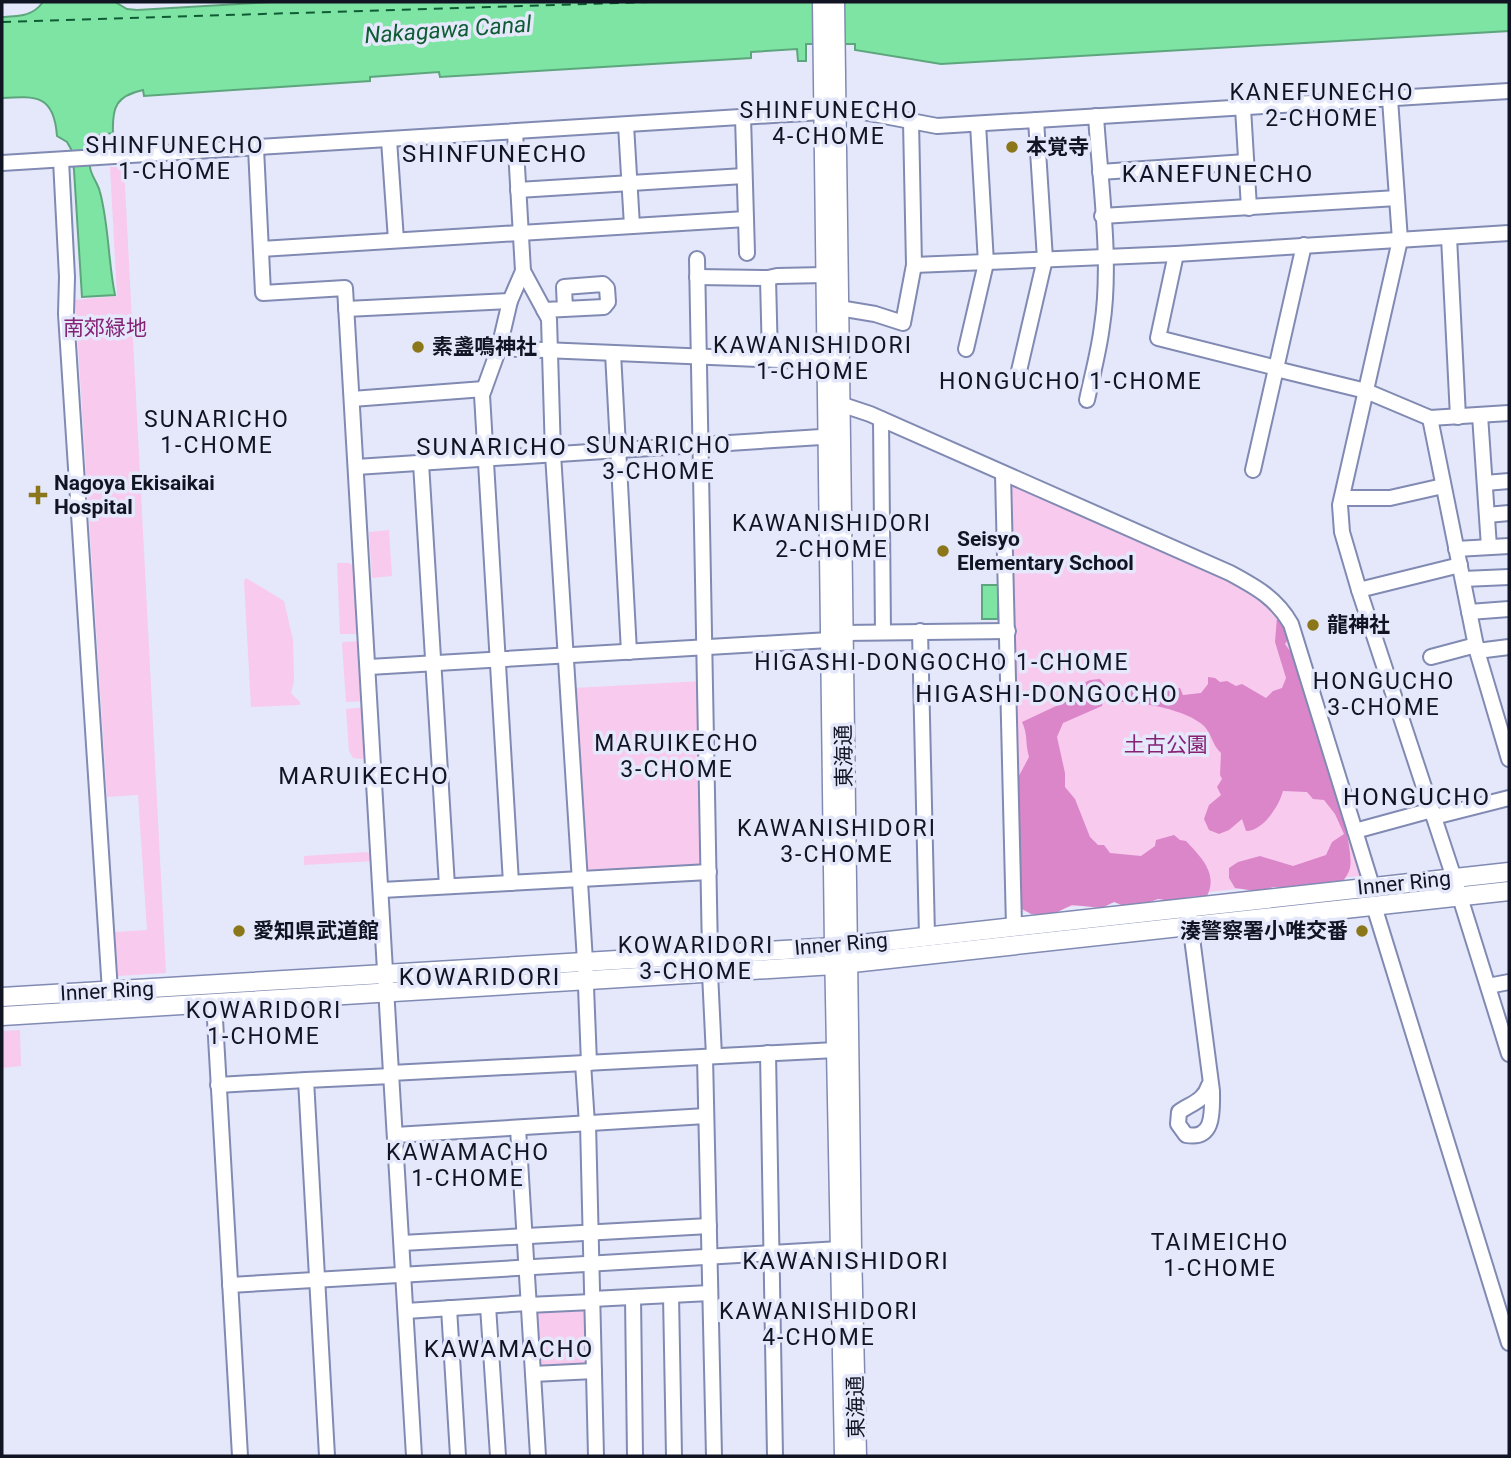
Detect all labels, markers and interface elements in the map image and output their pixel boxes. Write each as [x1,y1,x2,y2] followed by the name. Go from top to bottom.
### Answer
[364,11,533,49] water label: Nakagawa Canal
[1229,79,1415,132] district label: KANEFUNECHO 2-CHOME
[739,97,919,150] district label: SHINFUNECHO 4-CHOME
[85,132,265,185] district label: SHINFUNECHO 1-CHOME
[1026,135,1089,159] place label: 本覚寺
[1004,139,1020,155] marker: 本覚寺
[402,140,588,168] district label: SHINFUNECHO
[1122,160,1314,188] district label: KANEFUNECHO
[63,316,147,340] park label: 南郊緑地
[713,332,913,385] district label: KAWANISHIDORI 1-CHOME
[432,335,537,359] place label: 素盞鳴神社
[410,339,426,355] marker: 素盞鳴神社
[939,368,1203,395] district label: HONGUCHO 1-CHOME
[144,406,290,459] district label: SUNARICHO 1-CHOME
[586,432,732,485] district label: SUNARICHO 3-CHOME
[416,433,568,461] district label: SUNARICHO
[54,471,215,519] place label: Nagoya Ekisaikai Hospital
[28,485,48,505] marker: Nagoya Ekisaikai Hospital
[732,510,932,563] district label: KAWANISHIDORI 2-CHOME
[957,527,1134,575] place label: Seisyo Elementary School
[935,543,951,559] marker: Seisyo Elementary School
[1327,613,1390,637] place label: 龍神社
[1305,617,1321,633] marker: 龍神社
[754,649,1130,676] district label: HIGASHI-DONGOCHO 1-CHOME
[1313,668,1455,721] district label: HONGUCHO 3-CHOME
[915,680,1179,708] district label: HIGASHI-DONGOCHO
[831,724,857,788] street label: 東海通
[594,730,760,783] district label: MARUIKECHO 3-CHOME
[1124,733,1208,757] park label: 土古公園
[278,762,450,790] district label: MARUIKECHO
[1343,783,1491,811] district label: HONGUCHO
[737,815,937,868] district label: KAWANISHIDORI 3-CHOME
[1356,866,1452,900] street label: Inner Ring
[253,919,379,943] place label: 愛知県武道館
[1180,919,1348,943] place label: 湊警察署小唯交番
[231,923,247,939] marker: 愛知県武道館
[1354,923,1370,939] marker: 湊警察署小唯交番
[793,928,889,960] street label: Inner Ring
[618,932,774,985] district label: KOWARIDORI 3-CHOME
[399,963,561,991] district label: KOWARIDORI
[60,977,154,1005] street label: Inner Ring
[186,997,342,1050] district label: KOWARIDORI 1-CHOME
[386,1139,550,1192] district label: KAWAMACHO 1-CHOME
[1151,1229,1289,1282] district label: TAIMEICHO 1-CHOME
[742,1247,950,1275] district label: KAWANISHIDORI
[719,1298,919,1351] district label: KAWANISHIDORI 4-CHOME
[424,1335,594,1363] district label: KAWAMACHO
[843,1375,869,1439] street label: 東海通

